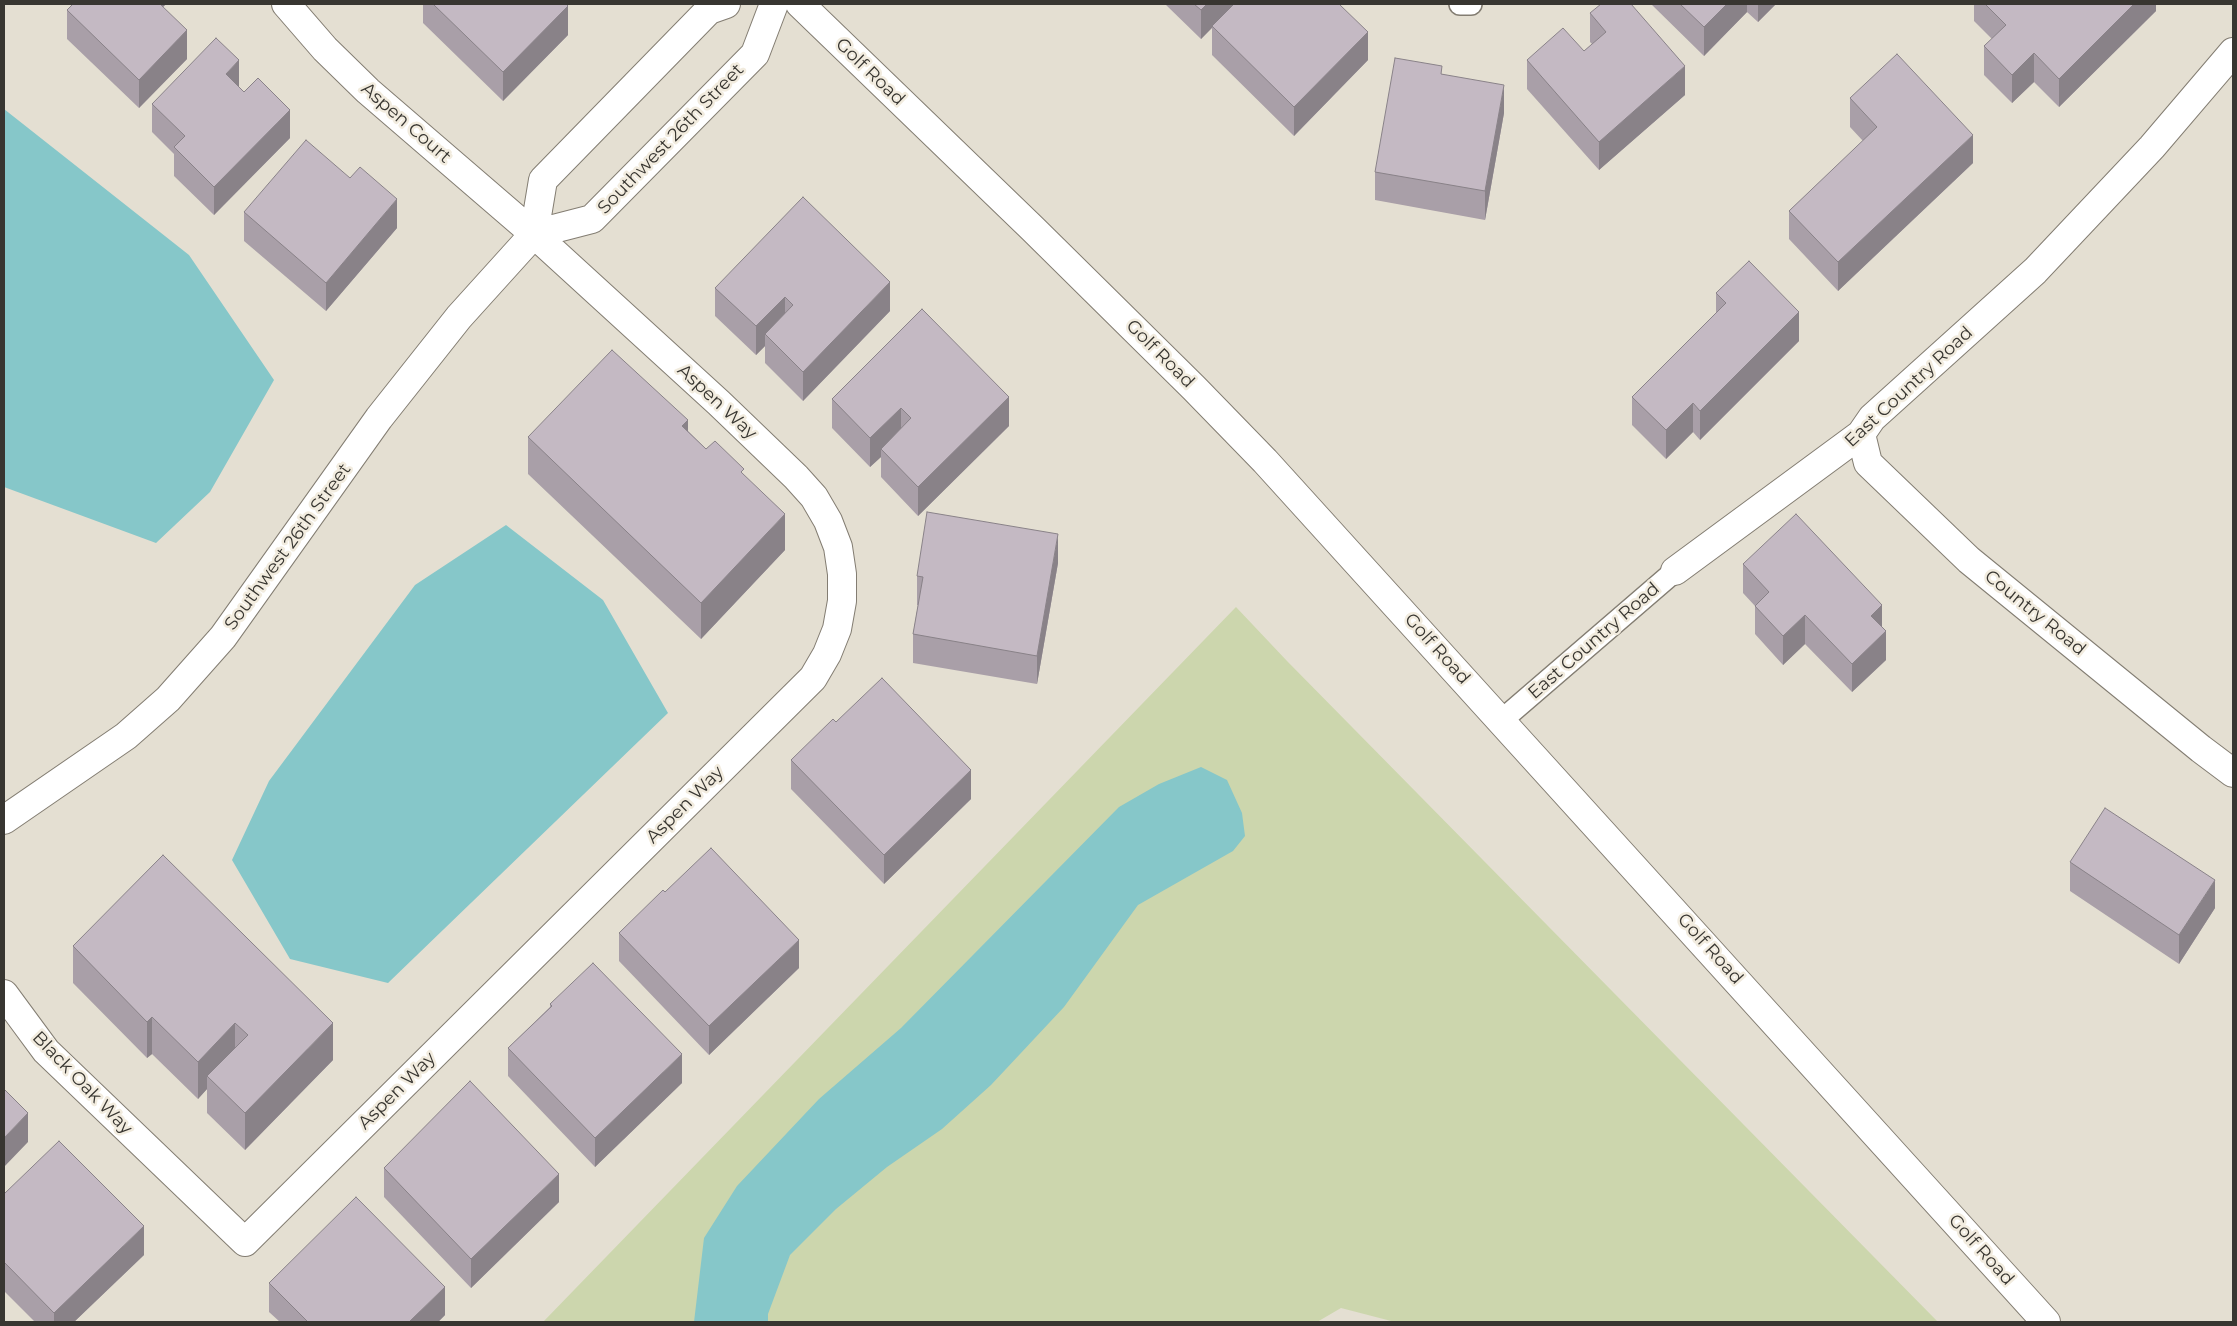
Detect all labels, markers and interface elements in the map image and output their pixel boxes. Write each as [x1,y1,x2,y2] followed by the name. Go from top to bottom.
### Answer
[831,34,909,110] street label: Golf Road
[594,59,748,219] street label: Southwest 26th Street
[357,78,455,168] street label: Aspen Court
[1121,315,1199,393] street label: Golf Road
[1841,322,1977,452] street label: East Country Road
[673,360,761,444] street label: Aspen Way
[220,459,356,635] street label: Southwest 26th Street
[1980,566,2090,660] street label: Country Road
[1524,578,1664,704] street label: East Country Road
[1400,609,1474,689] street label: Golf Road
[642,762,728,848] street label: Aspen Way
[1673,909,1747,989] street label: Golf Road
[27,1027,137,1139] street label: Black Oak Way
[354,1048,440,1134] street label: Aspen Way
[1944,1210,2018,1290] street label: Golf Road

